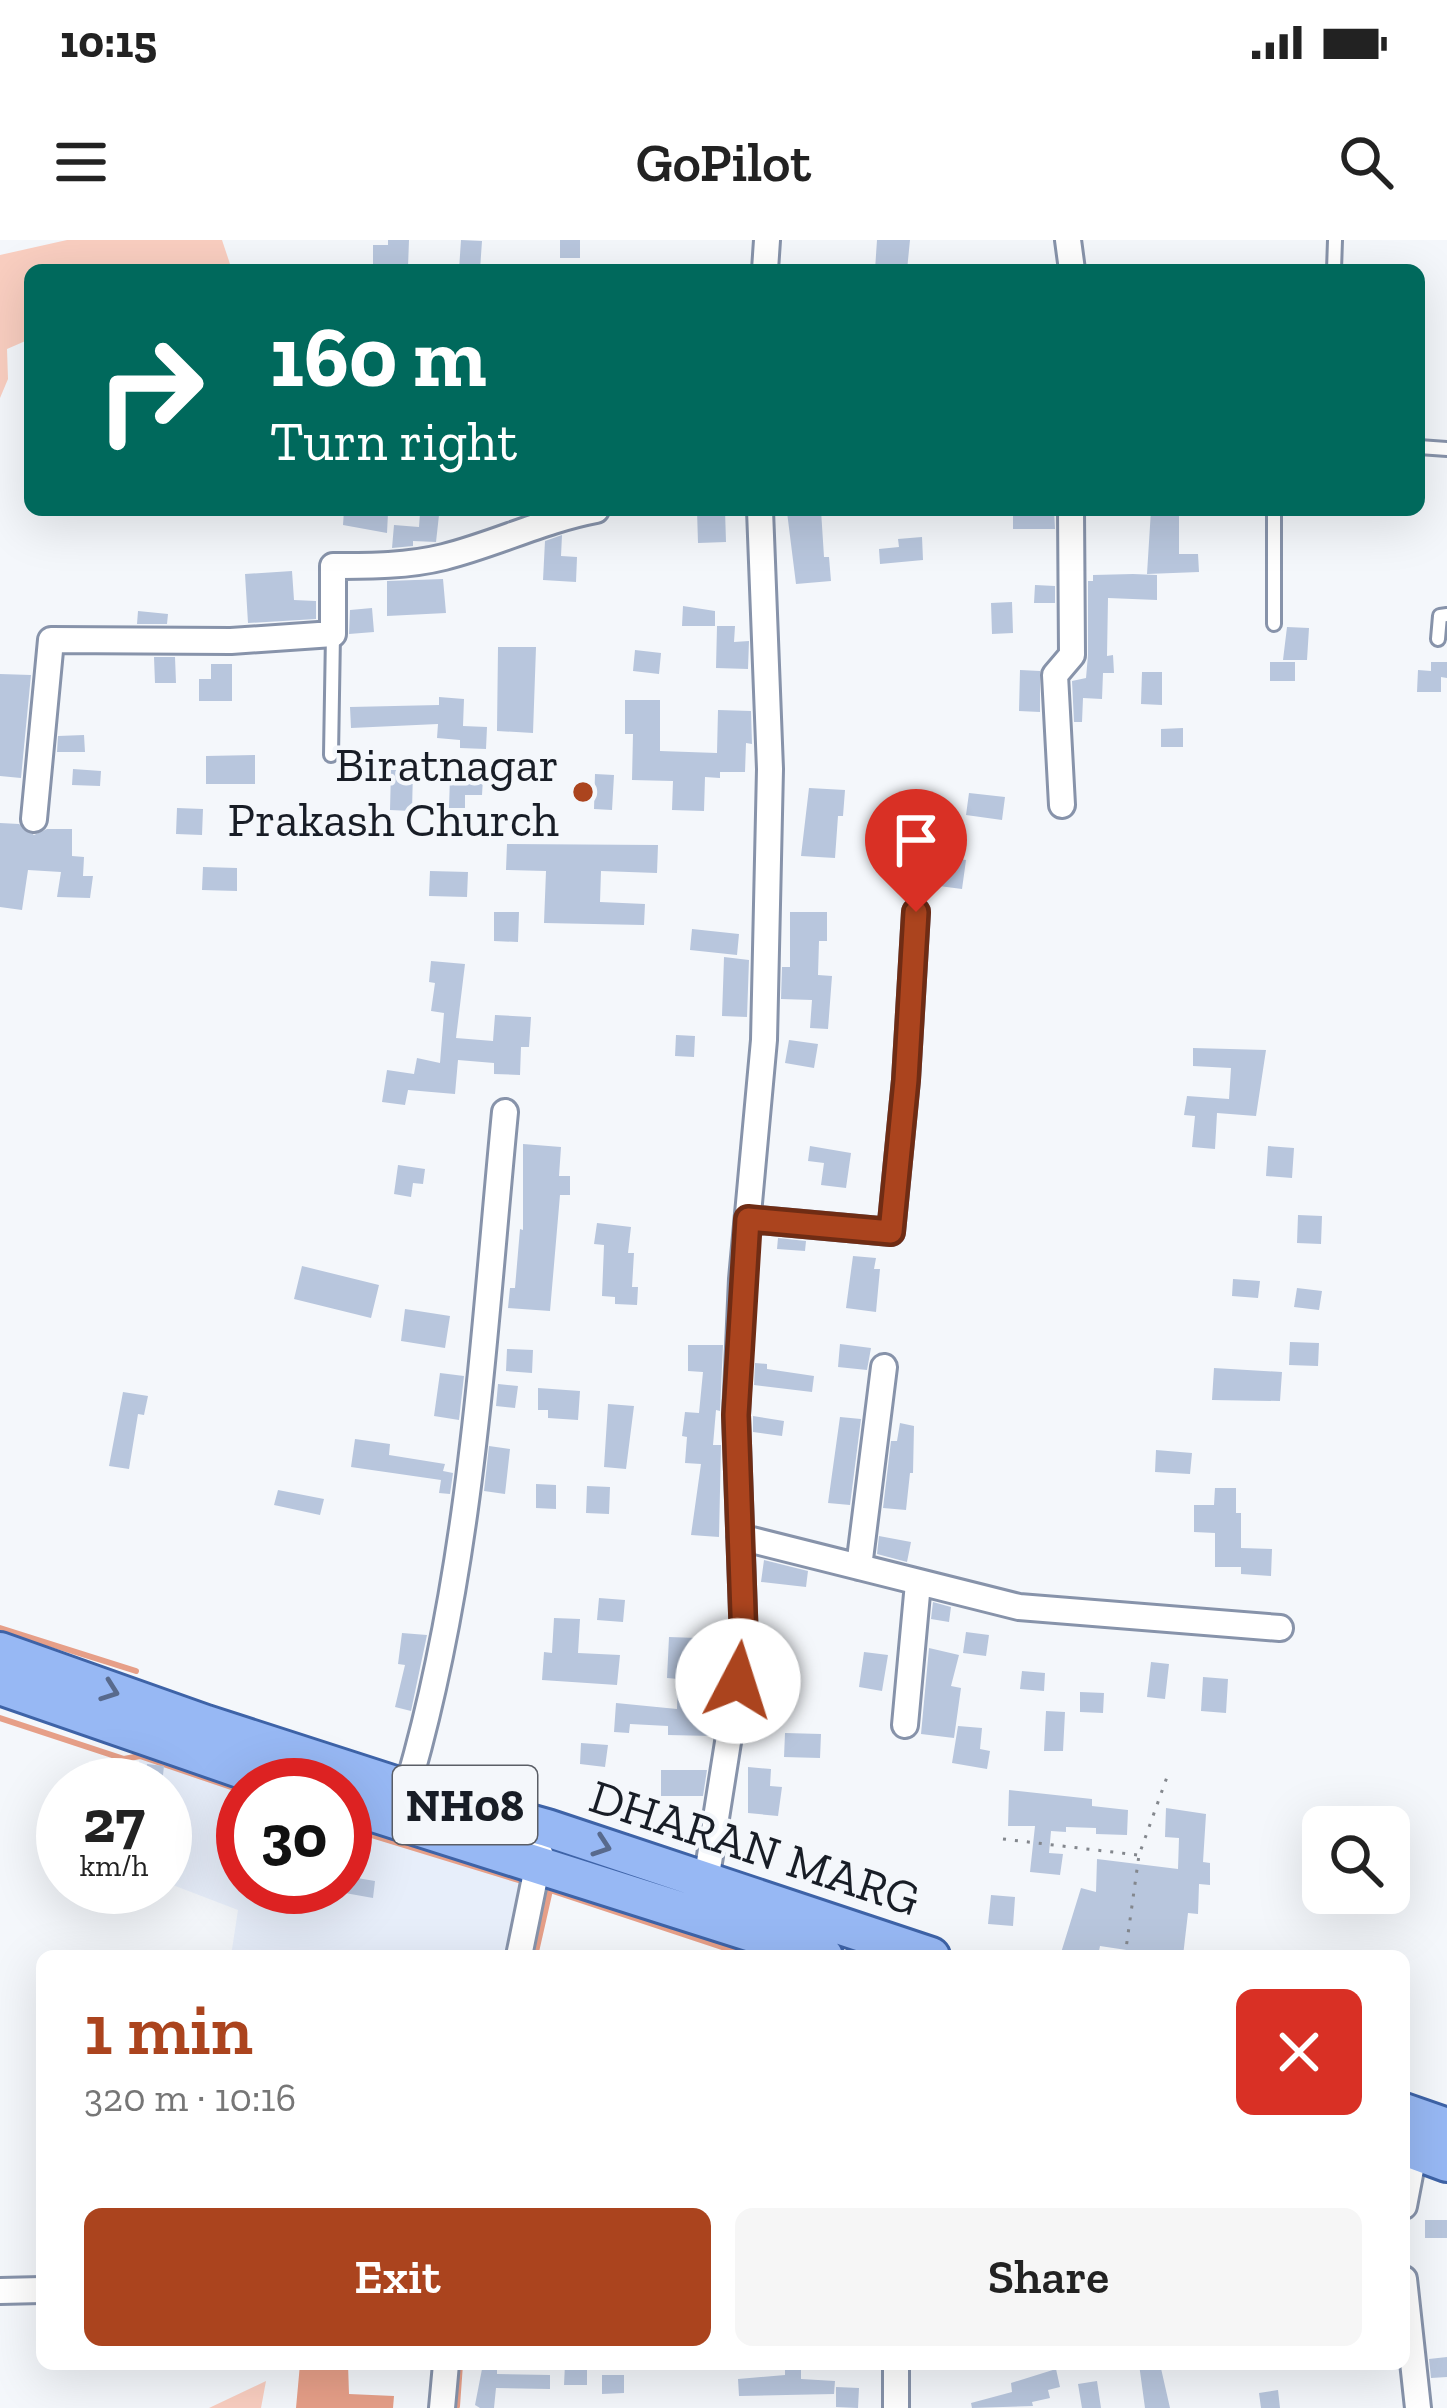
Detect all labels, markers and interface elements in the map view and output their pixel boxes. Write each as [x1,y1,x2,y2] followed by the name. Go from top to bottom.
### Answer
[60,15,157,69] text: 10:15
[48,129,114,195] icon: menu
[1333,129,1399,195] icon: search
[636,130,811,195] text: GoPilot
[270,307,487,408] text: 160 m
[72,312,228,468] icon: right
[270,409,517,474] text: Turn right
[228,736,559,848] place label: Biratnagar Prakash Church
[570,779,596,805] marker: Biratnagar Prakash Church
[865,789,967,912] pin
[883,807,949,873] icon: arrive
[675,1618,801,1744] position arrow
[98,1677,119,1701] one-way arrow
[216,1758,372,1914] speed limit sign: 30
[393,1766,537,1844] road number: NH08
[583,1767,927,1928] street label: DHARAN MARG
[83,1785,145,1857] text: 27
[1302,1806,1410,1914] map controls
[1302,1806,1410,1914] button: search
[591,1832,612,1857] one-way arrow
[80,1848,148,1884] text: km/h
[84,1986,253,2072] text: 1 min
[1236,1989,1362,2115] button: close
[84,2074,296,2121] text: 320 m · 10:16
[84,2208,711,2346] button: Exit
[735,2208,1362,2346] button: Share

